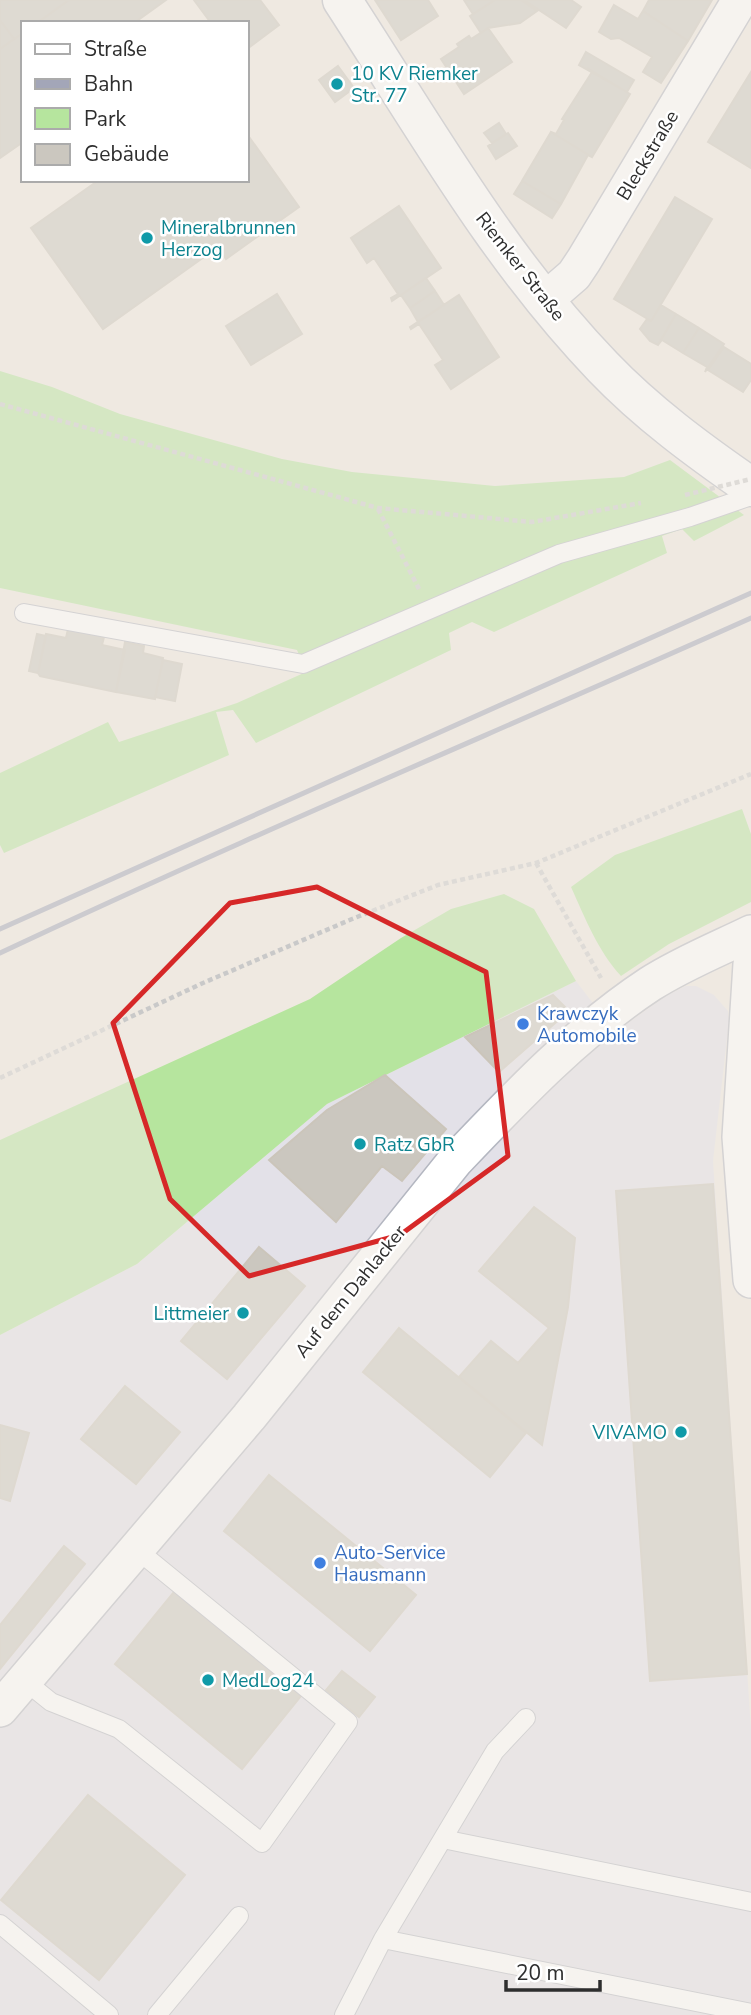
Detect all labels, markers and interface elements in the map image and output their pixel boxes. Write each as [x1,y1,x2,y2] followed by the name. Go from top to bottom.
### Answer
[21,21,248,182] legend
[84,35,147,63] text: Straße
[351,61,478,109] place label: 10 KV Riemker Str. 77
[84,70,133,98] text: Bahn
[329,76,345,92] marker: 10 KV Riemker Str. 77
[84,105,126,133] text: Park
[611,106,685,205] street label: Bleckstraße
[84,140,169,168] text: Gebäude
[470,207,571,326] street label: Riemker Straße
[161,215,296,263] place label: Mineralbrunnen Herzog
[139,230,155,246] marker: Mineralbrunnen Herzog
[537,1001,637,1049] place label: Krawczyk Automobile
[515,1016,531,1032] marker: Krawczyk Automobile
[374,1132,455,1158] place label: Ratz GbR
[352,1136,368,1152] marker: Ratz GbR
[289,1220,413,1363] street label: Auf dem Dahlacker
[154,1301,229,1327] place label: Littmeier
[235,1305,251,1321] marker: Littmeier
[591,1420,667,1446] place label: VIVAMO
[673,1424,689,1440] marker: VIVAMO
[334,1540,446,1588] place label: Auto-Service Hausmann
[312,1555,328,1571] marker: Auto-Service Hausmann
[222,1668,314,1694] place label: MedLog24
[200,1672,216,1688] marker: MedLog24
[506,1948,600,1992] scale bar
[516,1959,565,1987] text: 20 m

